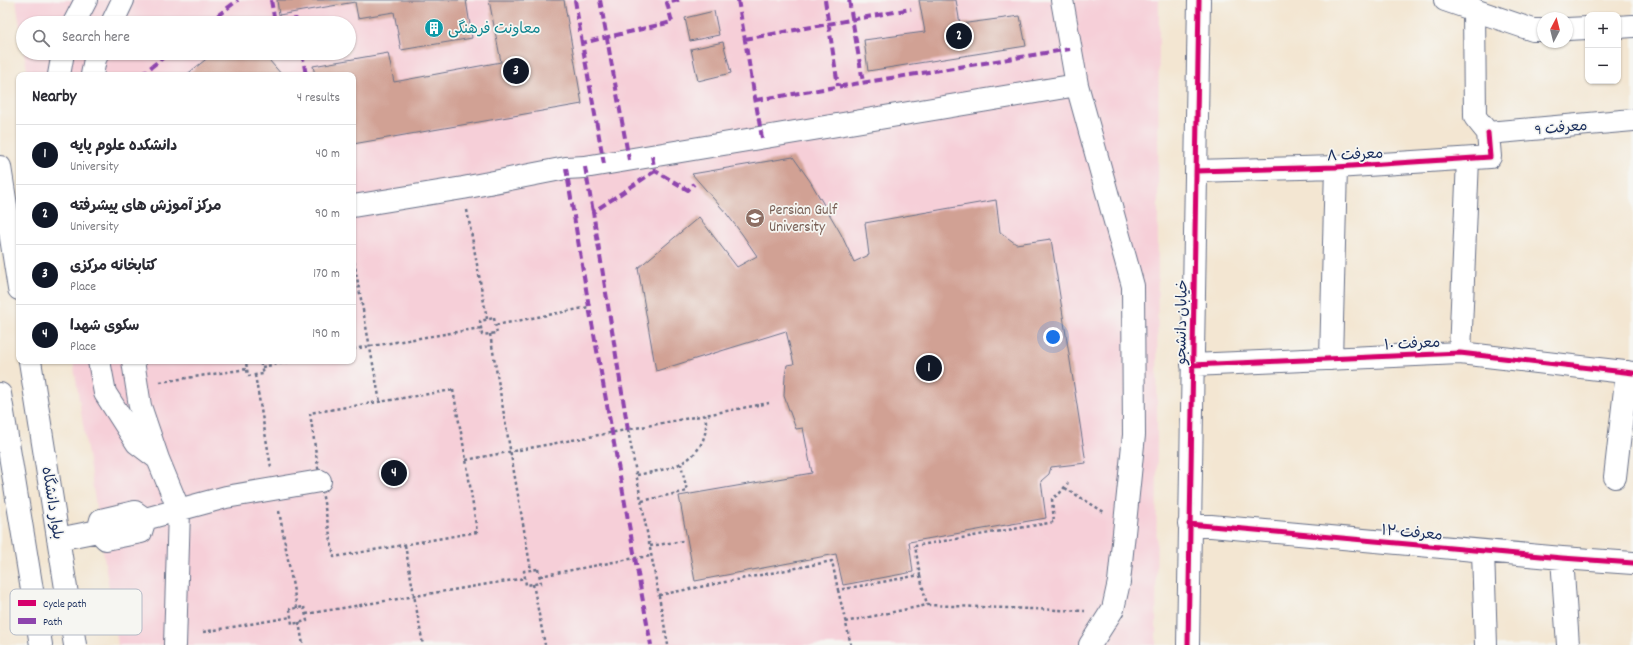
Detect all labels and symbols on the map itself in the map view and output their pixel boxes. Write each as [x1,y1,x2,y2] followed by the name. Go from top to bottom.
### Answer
[1537,12,1573,48] north arrow
[423,17,445,39] building icon: معاونت فرهنگی
[448,19,541,41] place label: معاونت فرهنگی
[946,21,972,51] pin: 2
[503,56,529,86] pin: 3
[1534,116,1588,142] street label: معرفت 9
[1326,144,1384,168] street label: معرفت ۸
[769,200,838,239] place label: Persian Gulf University
[744,207,766,229] school or university icon: Persian Gulf University
[1171,279,1195,366] street label: خیابان دانشجو
[1043,327,1063,347] your location
[1383,333,1441,357] street label: معرفت ۱۰
[916,353,942,383] pin: 1
[381,458,407,488] pin: 4
[34,465,68,541] street label: بلوار دانشگاه
[1380,520,1443,548] street label: معرفت ۱۲
[10,589,142,635] legend
[43,597,87,613] text: Cycle path
[43,615,62,631] text: Path

